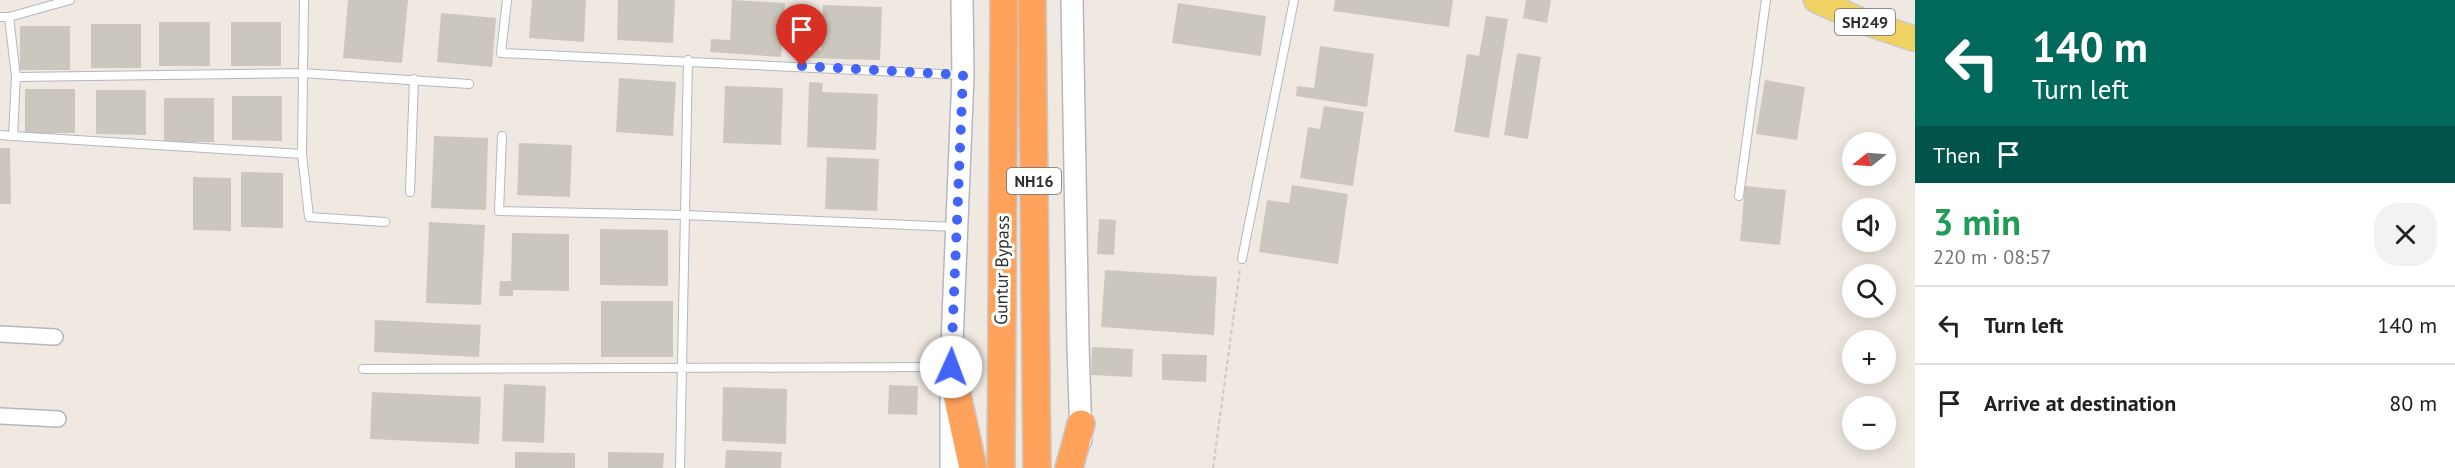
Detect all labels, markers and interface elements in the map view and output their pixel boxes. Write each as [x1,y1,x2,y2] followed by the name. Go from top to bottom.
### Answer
[776,4,827,66] pin
[1835,9,1895,35] road number: SH249
[785,13,818,46] icon: arrive
[2032,19,2148,74] text: 140 m
[1933,24,2011,102] icon: left
[2032,72,2129,106] text: Turn left
[1842,132,1896,186] north arrow
[1842,132,1896,450] map controls
[1992,138,2025,171] icon: arrive
[1933,141,1980,169] text: Then
[1007,168,1061,194] road number: NH16
[1842,198,1896,252] button: sound
[1933,198,2021,245] text: 3 min
[2374,203,2437,266] button: close
[989,215,1014,325] street label: Guntur Bypass
[1933,244,2051,270] text: 220 m · 08:57
[1842,264,1896,318] button: search
[1933,309,1966,342] icon: left
[1984,311,2064,339] text: Turn left
[2377,311,2437,339] text: 140 m
[1842,330,1896,384] button: +
[919,335,983,399] position arrow
[1933,387,1966,420] icon: arrive
[1984,389,2176,417] text: Arrive at destination
[2389,389,2437,417] text: 80 m
[1842,396,1896,450] button: −

